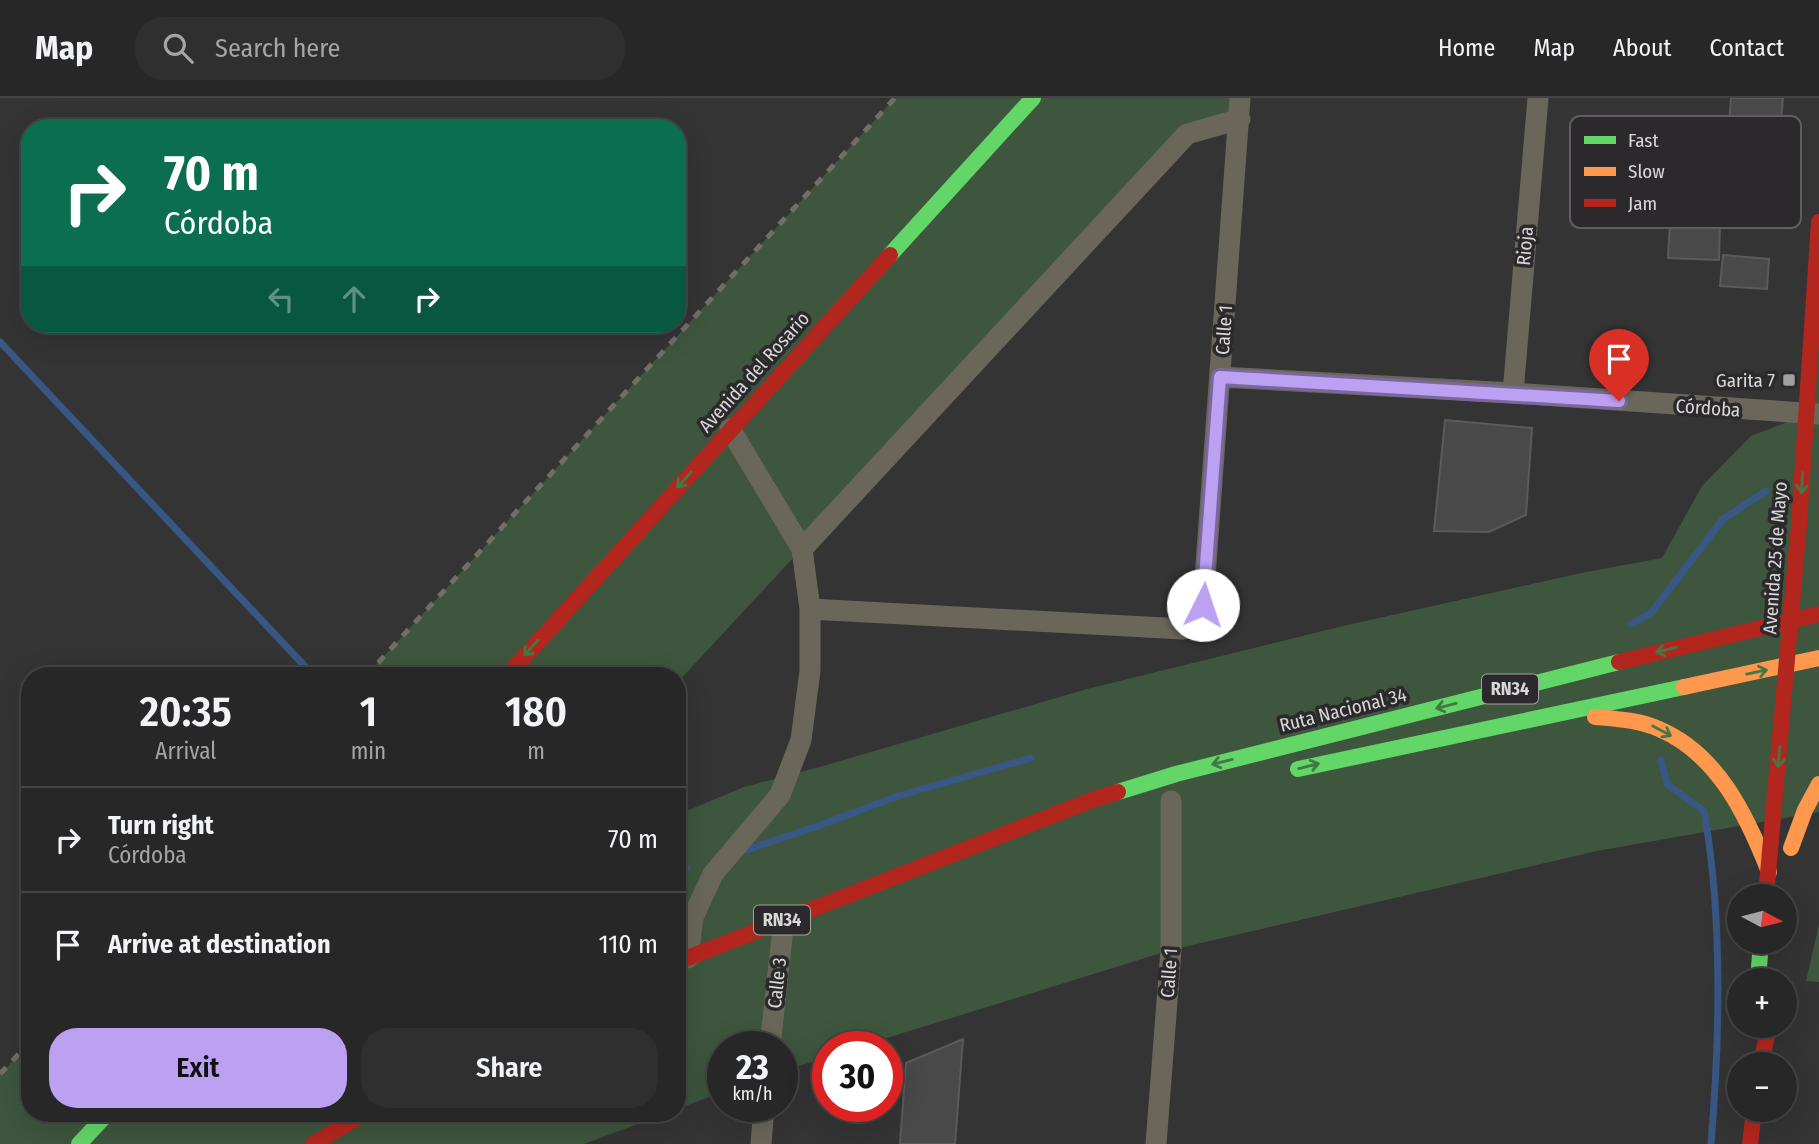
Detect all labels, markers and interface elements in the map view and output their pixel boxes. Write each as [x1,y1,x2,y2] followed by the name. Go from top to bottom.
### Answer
[135,17,625,80] search box
[35,28,93,68] text: Map
[159,29,197,67] icon: search
[215,33,340,64] text: Search here
[1438,34,1495,62] text: Home
[1533,34,1575,62] text: Map
[1613,34,1671,62] text: About
[1709,34,1784,62] text: Contact
[1570,116,1801,228] legend
[1628,129,1659,152] text: Fast
[164,144,259,203] text: 70 m
[49,147,140,238] icon: right
[1628,160,1665,183] text: Slow
[1628,192,1657,215] text: Jam
[164,204,273,242] text: Córdoba
[1512,225,1538,267] street label: Rioja
[262,280,300,318] icon: left
[335,280,373,318] icon: ahead
[408,280,446,318] icon: right
[1211,304,1237,356] street label: Calle 1
[694,307,814,437] street label: Avenida del Rosario
[1589,329,1649,401] pin
[1600,340,1638,378] icon: arrive
[1716,369,1775,392] place label: Garita 7
[1781,372,1797,388] marker: Garita 7
[1675,394,1741,422] street label: Córdoba
[676,471,693,488] one-way arrow
[1795,471,1808,494] one-way arrow
[1758,481,1792,635] street label: Avenida 25 de Mayo
[1166,568,1240,642] position arrow
[523,639,540,656] one-way arrow
[1656,644,1678,657] one-way arrow
[1745,664,1768,678] one-way arrow
[1482,674,1538,704] road number: RN34
[1277,683,1409,737] street label: Ruta Nacional 34
[140,687,232,737] text: 20:35
[360,687,377,737] text: 1
[505,687,567,737] text: 180
[1435,700,1458,713] one-way arrow
[1651,725,1672,738] one-way arrow
[155,737,216,765] text: Arrival
[351,737,386,765] text: min
[527,737,545,765] text: m
[1772,745,1785,768] one-way arrow
[1211,756,1234,769] one-way arrow
[1297,759,1320,772] one-way arrow
[108,810,214,841] text: Turn right
[49,821,87,859] icon: right
[608,824,658,855] text: 70 m
[108,841,186,869] text: Córdoba
[1727,884,1797,954] north arrow
[1727,884,1797,1122] map controls
[754,906,810,934] road number: RN34
[49,926,87,964] icon: arrive
[108,929,331,960] text: Arrive at destination
[598,929,658,960] text: 110 m
[1156,947,1182,999] street label: Calle 1
[763,956,791,1010] street label: Calle 3
[1727,968,1797,1038] button: +
[49,1028,347,1108] button: Exit
[361,1028,658,1108] button: Share
[812,1031,903,1122] speed limit sign: 30
[736,1046,769,1088] text: 23
[1727,1052,1797,1122] button: −
[732,1083,773,1105] text: km/h

